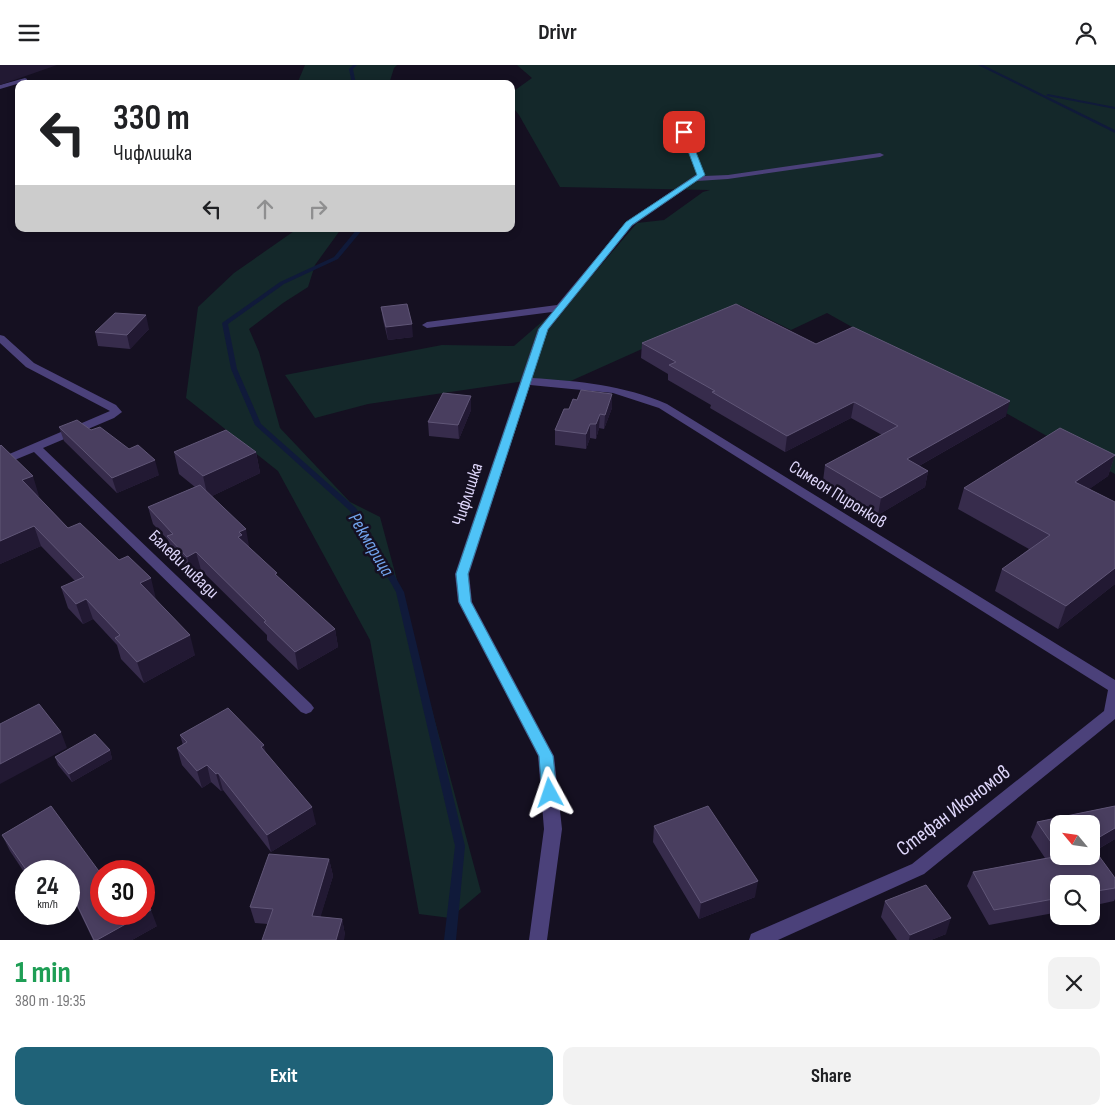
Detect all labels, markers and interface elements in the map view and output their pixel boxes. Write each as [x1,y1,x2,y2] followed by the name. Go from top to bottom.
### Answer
[15,19,43,47] icon: menu
[538,19,577,46] text: Drivr
[1072,19,1100,47] icon: person
[113,97,190,140] text: 330 m
[30,100,95,165] icon: left
[663,111,705,153] pin
[670,118,698,146] icon: arrive
[113,140,192,167] text: Чифлишка
[198,195,226,223] icon: left
[251,195,279,223] icon: ahead
[304,195,332,223] icon: right
[785,456,890,533] street label: Симеон Пиронков
[447,460,487,528] street label: Чифлишка
[343,509,399,581] water label: Рекмарица
[144,526,223,603] street label: Балеви ливади
[892,760,1015,861] street label: Стефан Икономов
[523,766,575,818] position arrow
[1050,815,1100,865] north arrow
[1050,815,1100,925] map controls
[90,860,155,925] speed limit sign: 30
[36,871,59,902] text: 24
[1050,875,1100,925] button: search
[37,897,58,912] text: km/h
[15,955,71,991] text: 1 min
[1048,957,1100,1009] button: close
[15,992,86,1011] text: 380 m · 19:35
[15,1047,553,1105] button: Exit
[563,1047,1100,1105] button: Share

